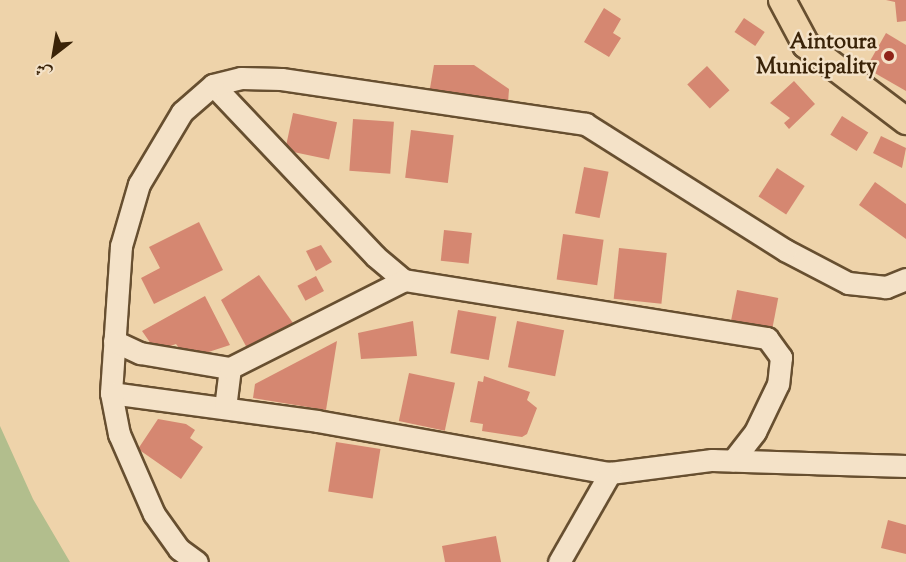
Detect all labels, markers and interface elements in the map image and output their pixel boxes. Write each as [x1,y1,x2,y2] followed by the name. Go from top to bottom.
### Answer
[24,24,84,84] north arrow
[756,30,877,82] place label: Aintoura Municipality
[882,49,896,63] marker: Aintoura Municipality
[32,56,57,84] text: ش

